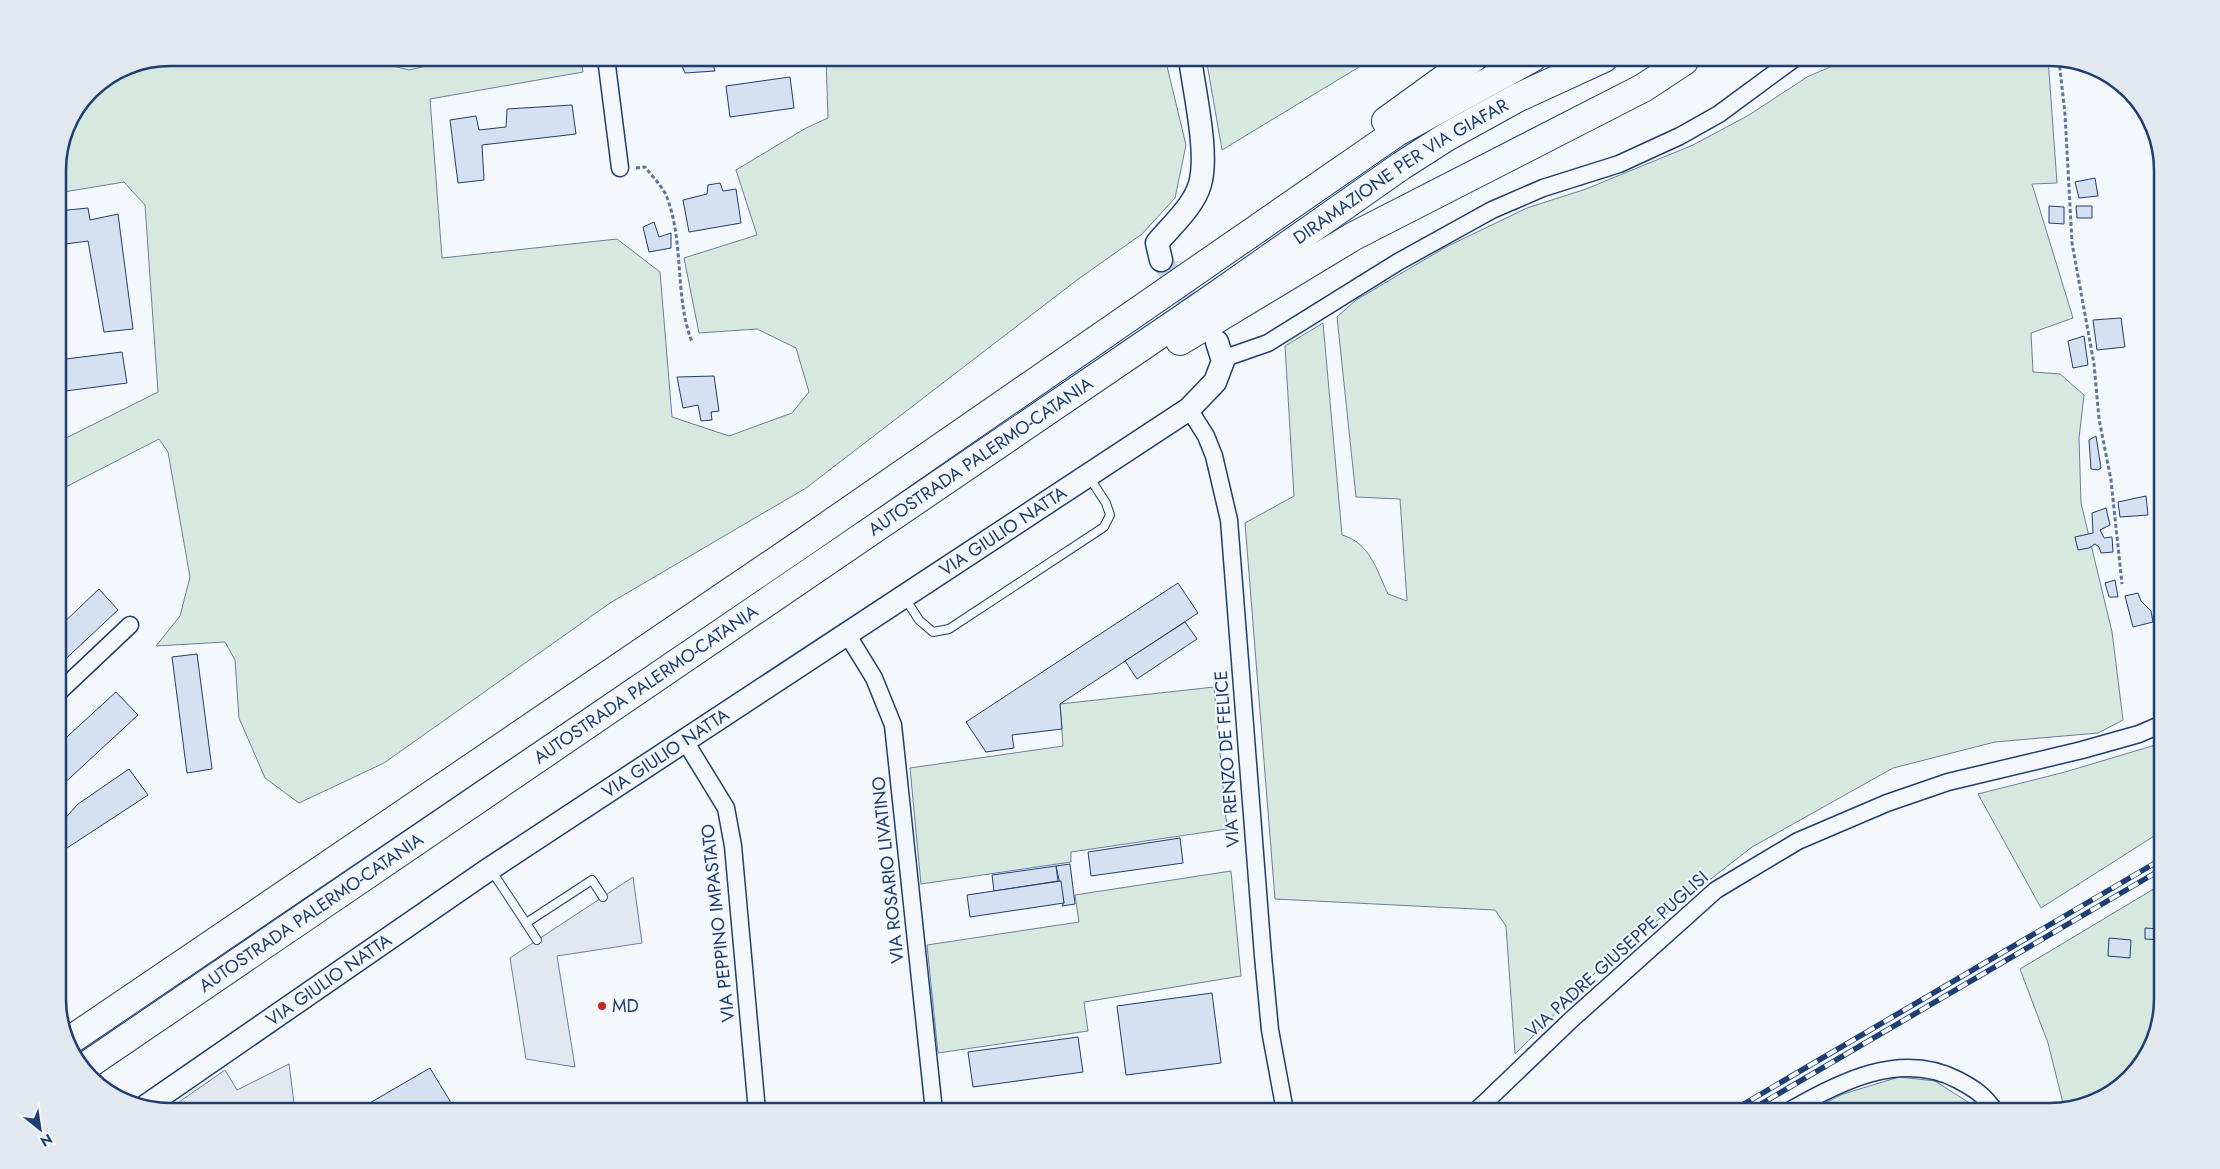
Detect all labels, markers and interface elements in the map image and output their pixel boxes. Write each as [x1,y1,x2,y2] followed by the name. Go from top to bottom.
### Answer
[1288,92,1513,251] street label: DIRAMAZIONE PER VIA GIAFAR
[863,370,1098,542] street label: AUTOSTRADA PALERMO-CATANIA
[934,480,1072,583] street label: VIA GIULIO NATTA
[528,599,763,770] street label: AUTOSTRADA PALERMO-CATANIA
[1208,670,1246,848] street label: VIA RENZO DE FELICE
[597,702,734,805] street label: VIA GIULIO NATTA
[865,775,911,965] street label: VIA ROSARIO LIVATINO
[695,823,741,1023] street label: VIA PEPPINO IMPASTATO
[194,827,429,998] street label: AUTOSTRADA PALERMO-CATANIA
[1520,865,1714,1043] street label: VIA PADRE GIUSEPPE PUGLISI
[261,927,397,1032] street label: VIA GIULIO NATTA
[612,993,639,1019] place label: MD
[596,1000,608,1012] marker: MD
[15,1104,65,1154] north arrow
[37,1129,56,1152] text: N

